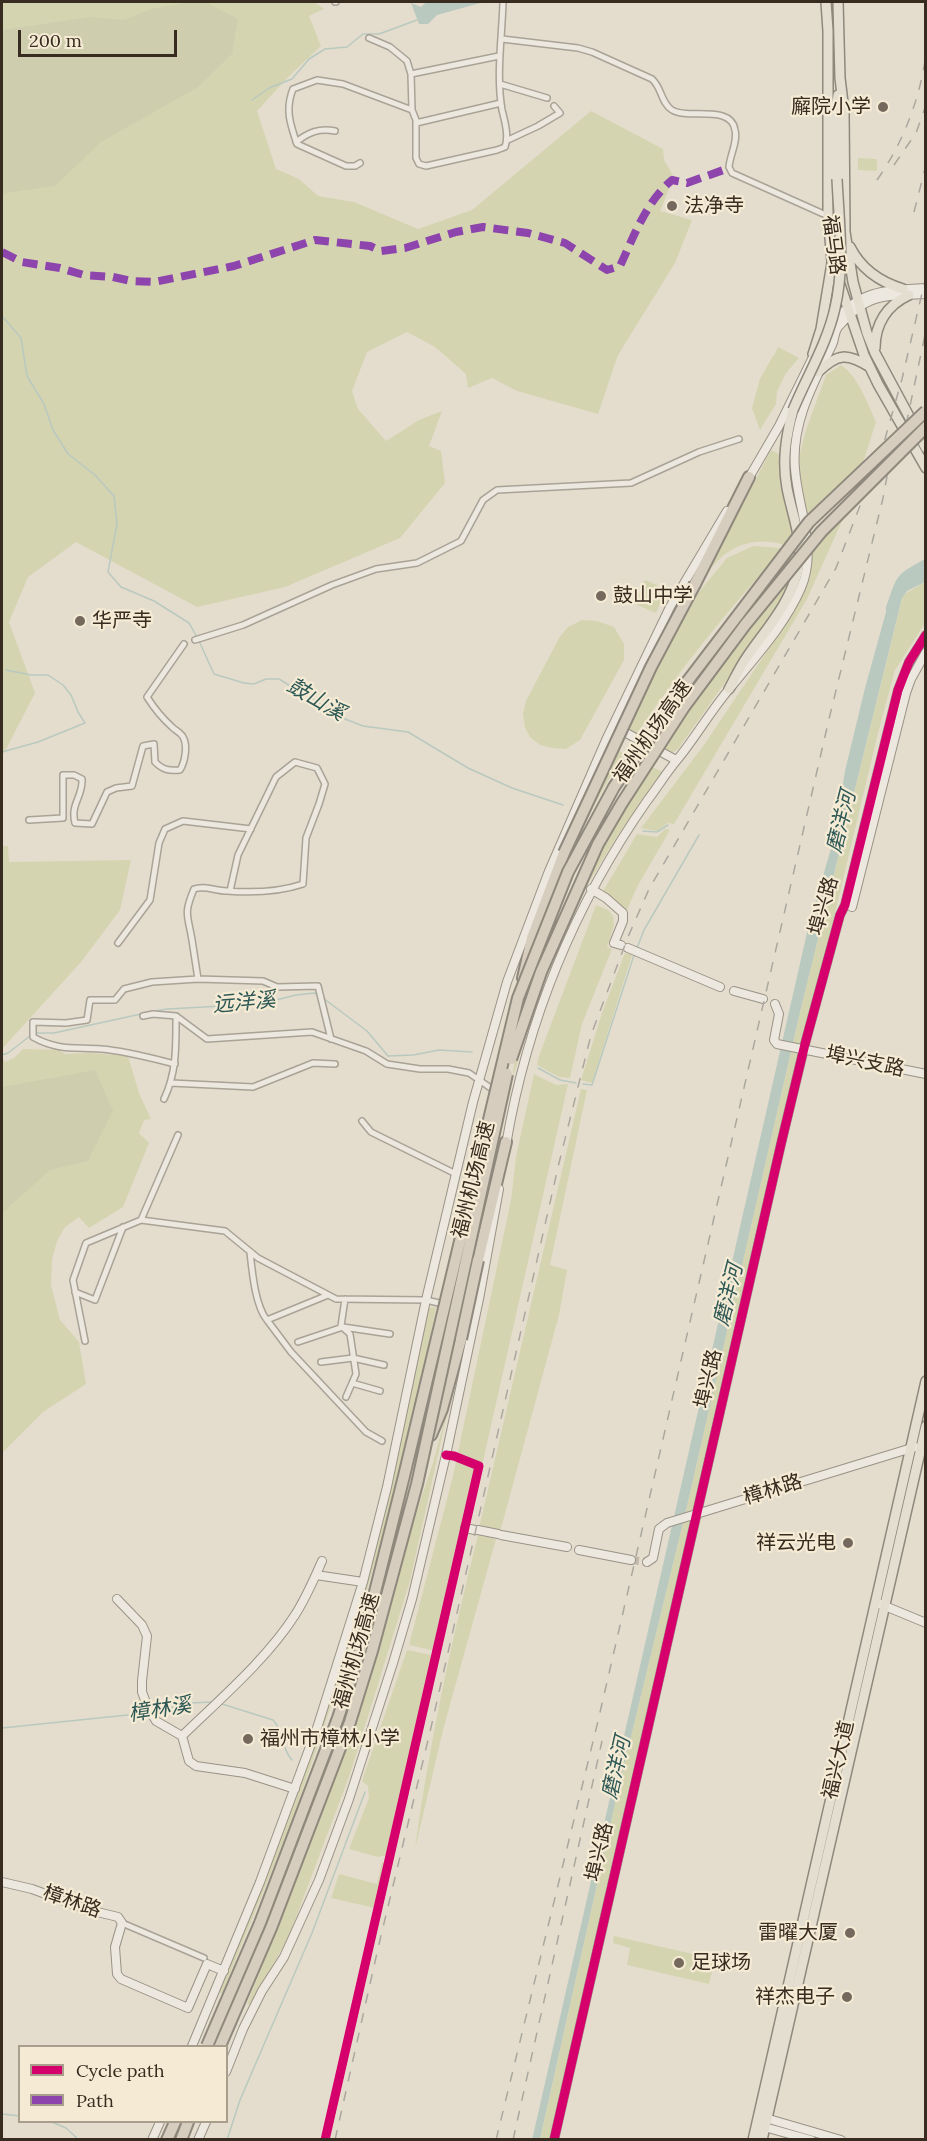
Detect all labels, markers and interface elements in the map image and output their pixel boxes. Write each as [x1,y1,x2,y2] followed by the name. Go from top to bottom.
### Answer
[21,18,180,56] scale bar
[29,29,82,52] text: 200 m
[791,95,871,119] place label: 廨院小学
[876,100,890,114] marker: 廨院小学
[684,194,744,218] place label: 法净寺
[665,199,679,213] marker: 法净寺
[817,214,849,276] street label: 福马路
[613,584,693,608] place label: 鼓山中学
[594,589,608,603] marker: 鼓山中学
[92,609,152,633] place label: 华严寺
[73,614,87,628] marker: 华严寺
[282,673,350,727] water label: 鼓山溪
[609,676,697,788] street label: 福州机场高速
[822,788,862,856] water label: 磨洋河
[804,874,844,938] street label: 埠兴路
[212,988,276,1018] water label: 远洋溪
[823,1042,907,1082] street label: 埠兴支路
[448,1119,500,1241] street label: 福州机场高速
[709,1261,749,1329] water label: 磨洋河
[691,1347,727,1411] street label: 埠兴路
[741,1470,805,1510] street label: 樟林路
[756,1531,836,1555] place label: 祥云光电
[841,1536,855,1550] marker: 祥云光电
[329,1590,385,1712] street label: 福州机场高速
[127,1693,193,1727] water label: 樟林溪
[818,1718,860,1802] street label: 福兴大道
[260,1727,400,1751] place label: 福州市樟林小学
[241,1732,255,1746] marker: 福州市樟林小学
[598,1734,636,1802] water label: 磨洋河
[582,1820,618,1884] street label: 埠兴路
[40,1881,104,1923] street label: 樟林路
[758,1921,838,1945] place label: 雷曜大厦
[843,1926,857,1940] marker: 雷曜大厦
[691,1951,751,1975] place label: 足球场
[672,1956,686,1970] marker: 足球场
[755,1985,835,2009] place label: 祥杰电子
[840,1990,854,2004] marker: 祥杰电子
[18,2045,228,2123] legend
[76,2059,165,2082] text: Cycle path
[76,2089,114,2112] text: Path

